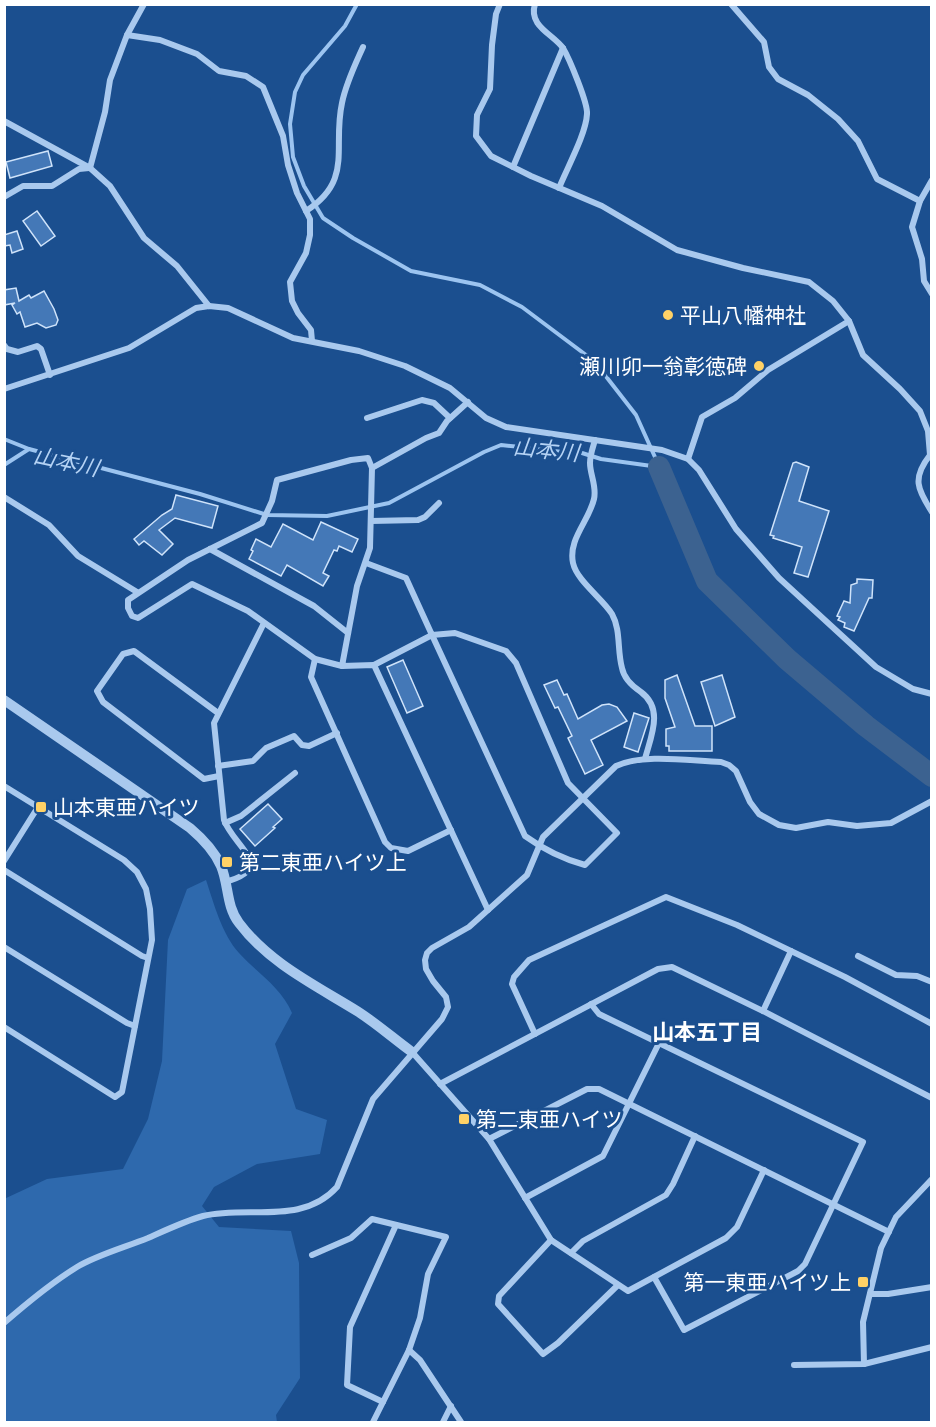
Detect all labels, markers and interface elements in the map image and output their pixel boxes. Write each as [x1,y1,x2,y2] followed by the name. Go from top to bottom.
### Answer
[680,301,806,330] place label: 平山八幡神社
[661,308,675,322] marker: 平山八幡神社
[579,352,747,381] place label: 瀬川卯一翁彰徳碑
[752,359,766,373] marker: 瀬川卯一翁彰徳碑
[512,431,582,469] water label: 山本川
[30,440,103,484] water label: 山本川
[53,793,200,822] place label: 山本東亜ハイツ
[34,800,48,814] marker: 山本東亜ハイツ
[239,848,407,877] place label: 第二東亜ハイツ上
[220,855,234,869] marker: 第二東亜ハイツ上
[652,1017,762,1048] district label: 山本五丁目
[476,1105,623,1134] place label: 第二東亜ハイツ
[457,1112,471,1126] marker: 第二東亜ハイツ
[683,1268,851,1297] place label: 第一東亜ハイツ上
[856,1275,870,1289] marker: 第一東亜ハイツ上

